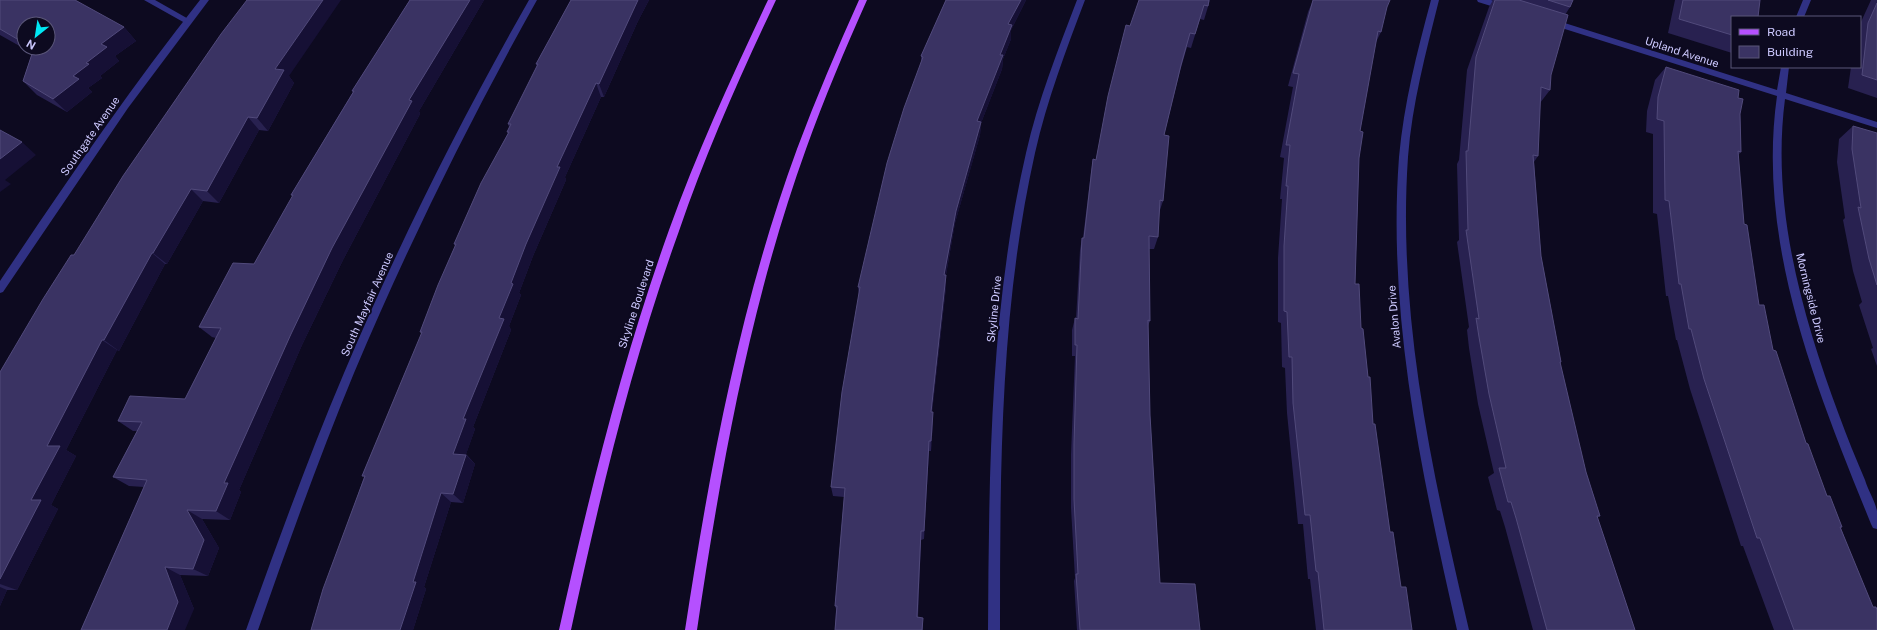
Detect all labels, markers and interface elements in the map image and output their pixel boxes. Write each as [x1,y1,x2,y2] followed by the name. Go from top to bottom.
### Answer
[16,16,56,56] north arrow
[1731,16,1861,68] legend
[1767,25,1795,39] text: Road
[1644,34,1720,70] street label: Upland Avenue
[24,37,38,52] text: N
[1767,45,1813,59] text: Building
[58,94,122,178] street label: Southgate Avenue
[339,250,395,358] street label: South Mayfair Avenue
[1794,252,1828,344] street label: Morningside Drive
[616,258,656,350] street label: Skyline Boulevard
[985,275,1003,343] street label: Skyline Drive
[1385,285,1403,349] street label: Avalon Drive

